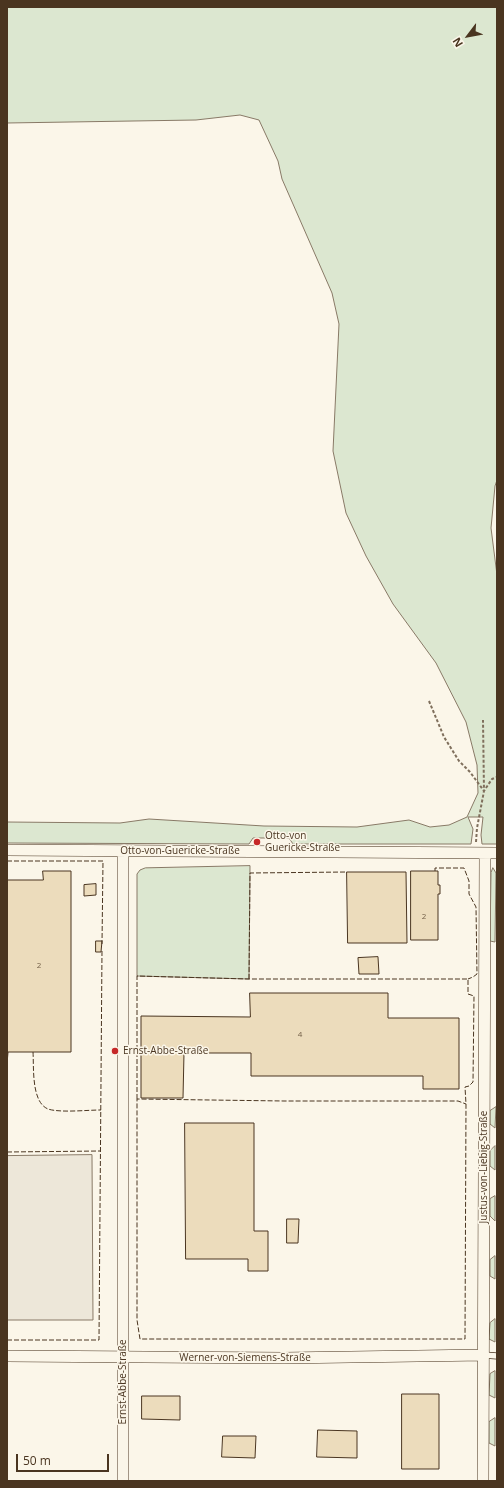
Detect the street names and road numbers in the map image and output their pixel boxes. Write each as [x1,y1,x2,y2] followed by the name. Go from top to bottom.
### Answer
[120,845,240,857] street label: Otto-von-Guericke-Straße
[478,1111,490,1223] street label: Justus-von-Liebig-Straße
[117,1339,129,1425] street label: Ernst-Abbe-Straße
[179,1352,311,1364] street label: Werner-von-Siemens-Straße

